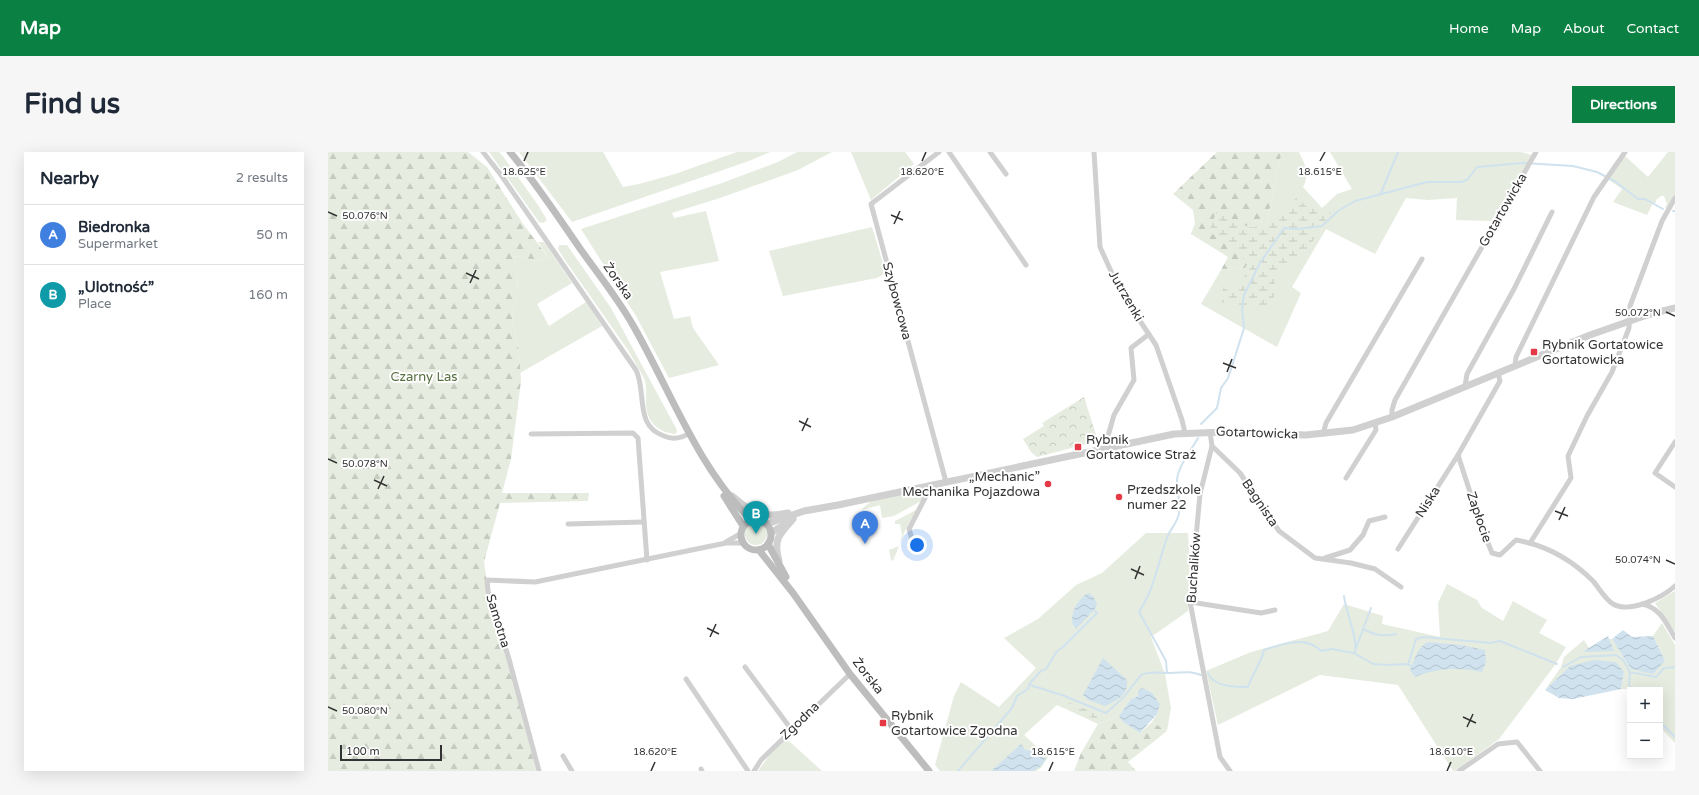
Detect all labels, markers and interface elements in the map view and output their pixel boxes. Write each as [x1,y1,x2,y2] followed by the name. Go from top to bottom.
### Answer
[20,17,61,39] text: Map
[1449,20,1489,37] text: Home
[1511,20,1541,37] text: Map
[1563,20,1605,37] text: About
[1627,20,1679,37] text: Contact
[1572,86,1675,123] button: Directions
[24,87,120,121] text: Find us
[502,166,546,178] text: 18.625°E
[900,166,944,178] text: 18.620°E
[1298,166,1342,178] text: 18.615°E
[40,168,99,189] text: Nearby
[236,170,288,186] text: 2 results
[1475,170,1531,250] street label: Gotartowicka
[342,210,388,222] text: 50.076°N
[78,218,150,236] text: Biedronka
[48,227,58,243] text: A
[256,227,288,243] text: 50 m
[78,236,158,252] text: Supermarket
[599,259,637,303] street label: Żorska
[879,260,915,342] street label: Szybowcowa
[1105,268,1147,324] street label: Jutrzenki
[78,278,154,296] text: „Ulotność”
[48,287,58,303] text: B
[248,287,288,303] text: 160 m
[78,296,111,312] text: Place
[1615,307,1661,319] text: 50.072°N
[1542,337,1663,368] place label: Rybnik Gortatowice Gortatowicka
[1529,347,1539,357] marker: Rybnik Gortatowice Gortatowicka
[391,369,458,385] park label: Czarny Las
[1216,424,1298,442] street label: Gotartowicka
[1086,432,1196,463] place label: Rybnik Gortatowice Straż
[1073,442,1083,452] marker: Rybnik Gortatowice Straż
[342,458,388,470] text: 50.078°N
[902,469,1040,500] place label: „Mechanic” Mechanika Pojazdowa
[1238,476,1282,530] street label: Bagnista
[1043,479,1053,489] marker: „Mechanic” Mechanika Pojazdowa
[1127,482,1201,513] place label: Przedszkole numer 22
[1412,483,1444,521] street label: Niska
[1463,490,1495,544] street label: Zapłocie
[1114,492,1124,502] marker: Przedszkole numer 22
[743,501,769,534] pin: B
[852,511,878,544] pin: A
[1184,532,1204,604] street label: Buchalików
[907,535,927,555] your location
[1615,554,1661,566] text: 50.074°N
[482,592,514,650] street label: Samotna
[849,655,887,697] street label: Żorska
[1627,687,1663,759] map controls
[1627,687,1663,723] button: +
[777,699,823,743] street label: Zgodna
[342,705,388,717] text: 50.080°N
[891,708,1018,739] place label: Rybnik Gotartowice Zgodna
[878,718,888,728] marker: Rybnik Gotartowice Zgodna
[1627,723,1663,759] button: −
[340,743,442,762] scale bar
[346,745,380,758] text: 100 m
[633,746,677,758] text: 18.620°E
[1031,746,1075,758] text: 18.615°E
[1429,746,1473,758] text: 18.610°E

